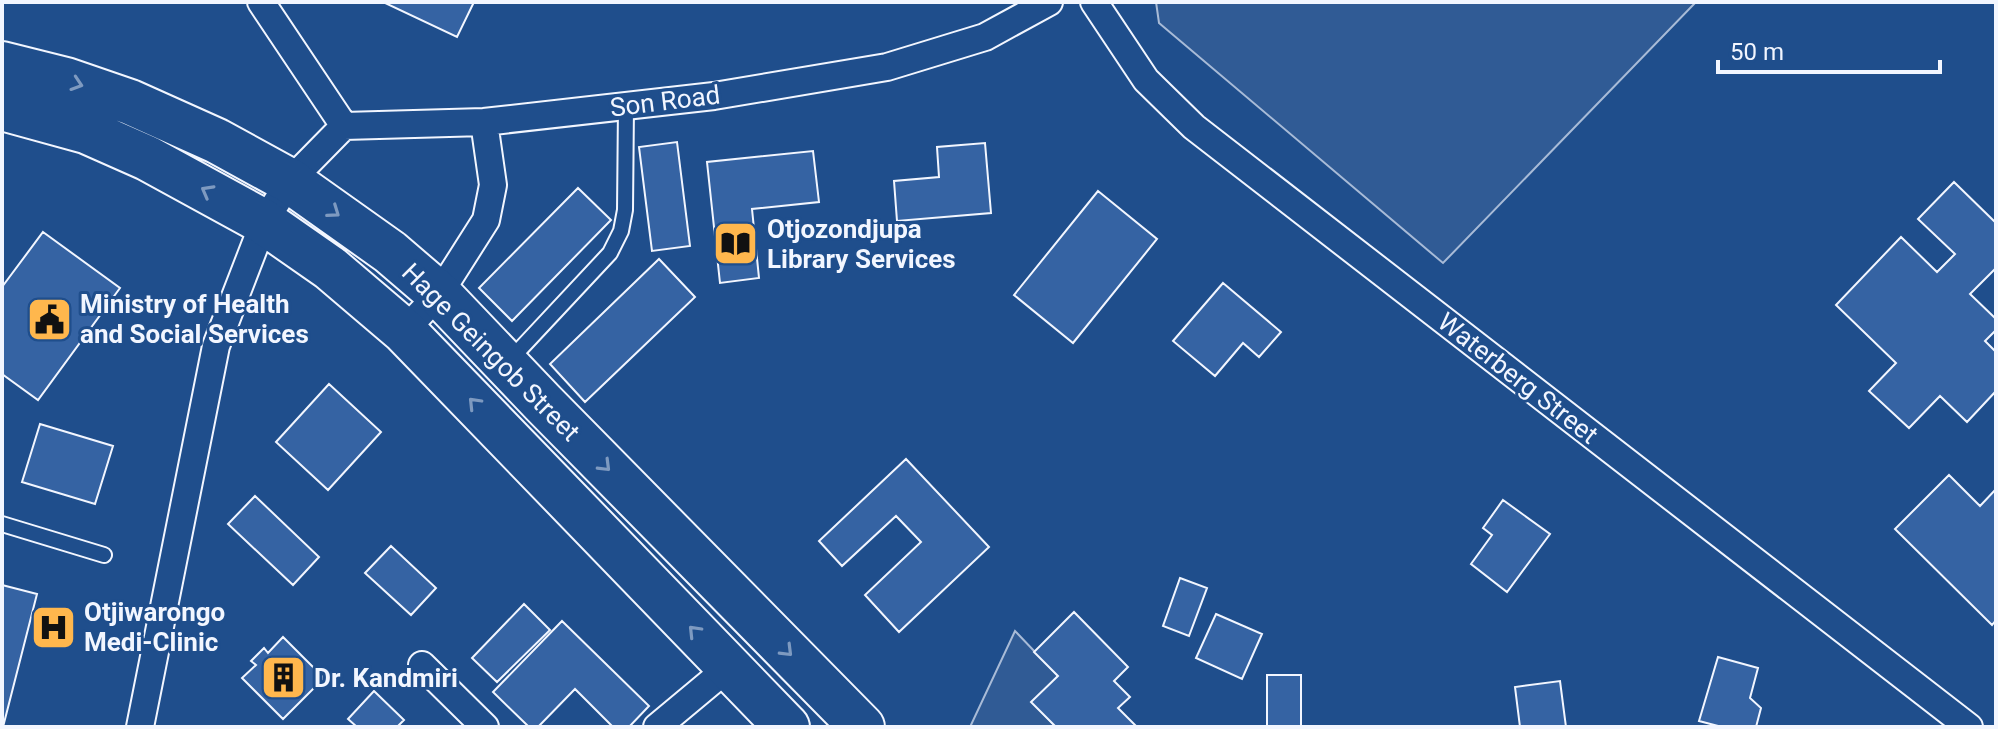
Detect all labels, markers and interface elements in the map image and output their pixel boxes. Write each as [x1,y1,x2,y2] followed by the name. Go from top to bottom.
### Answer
[1718,24,1940,74] scale bar
[1730,38,1784,66] text: 50 m
[70,74,84,90] one-way arrow
[608,79,722,123] street label: Son Road
[200,185,215,200] one-way arrow
[325,202,339,217] one-way arrow
[767,214,956,274] place label: Otjozondjupa Library Services
[712,220,760,268] library icon: Otjozondjupa Library Services
[396,257,586,447] street label: Hage Geingob Street
[80,289,309,349] place label: Ministry of Health and Social Services
[25,295,73,343] public building icon: Ministry of Health and Social Services
[1432,306,1604,450] street label: Waterberg Street
[469,398,484,412] one-way arrow
[595,457,610,471] one-way arrow
[84,597,225,657] place label: Otjiwarongo Medi-Clinic
[29,603,77,651] hospital icon: Otjiwarongo Medi-Clinic
[689,626,703,640] one-way arrow
[778,642,792,656] one-way arrow
[259,654,307,702] building icon: Dr. Kandmiri
[314,663,458,693] place label: Dr. Kandmiri

